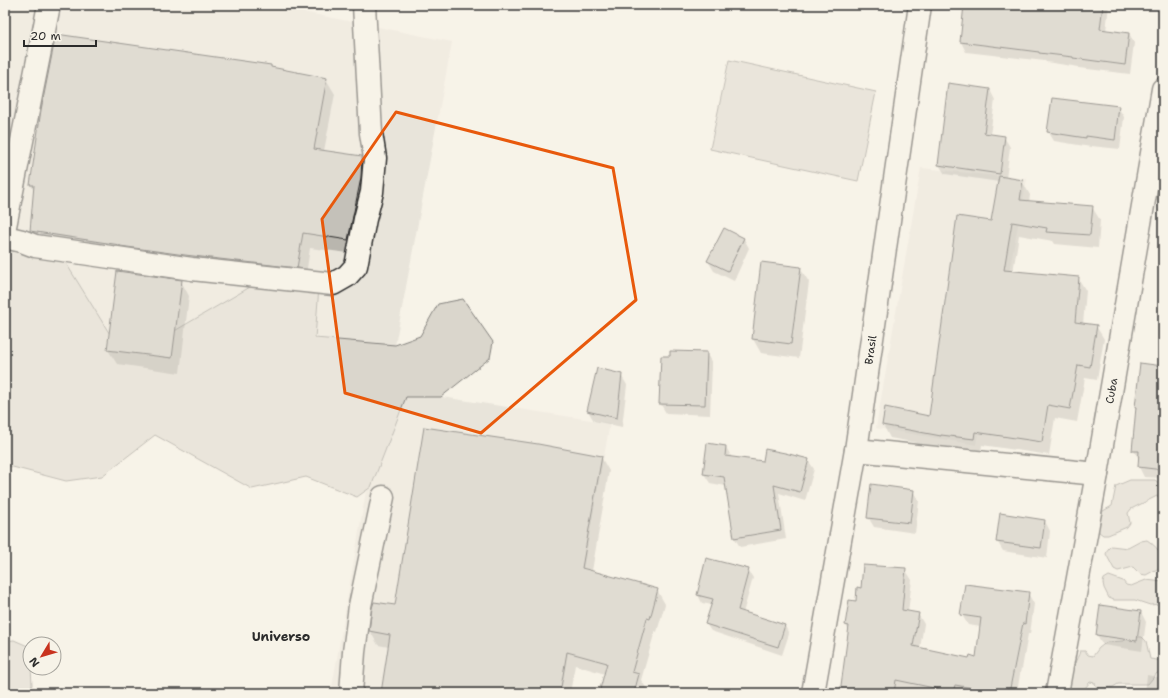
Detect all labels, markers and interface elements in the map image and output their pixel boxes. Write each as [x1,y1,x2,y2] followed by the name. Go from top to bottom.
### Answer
[24,22,96,48] scale bar
[30,28,61,44] text: 20 m
[861,334,880,365] street label: Brasil
[1102,377,1121,405] street label: Cuba
[252,628,310,645] district label: Universo
[22,636,62,676] north arrow
[26,654,43,670] text: N

